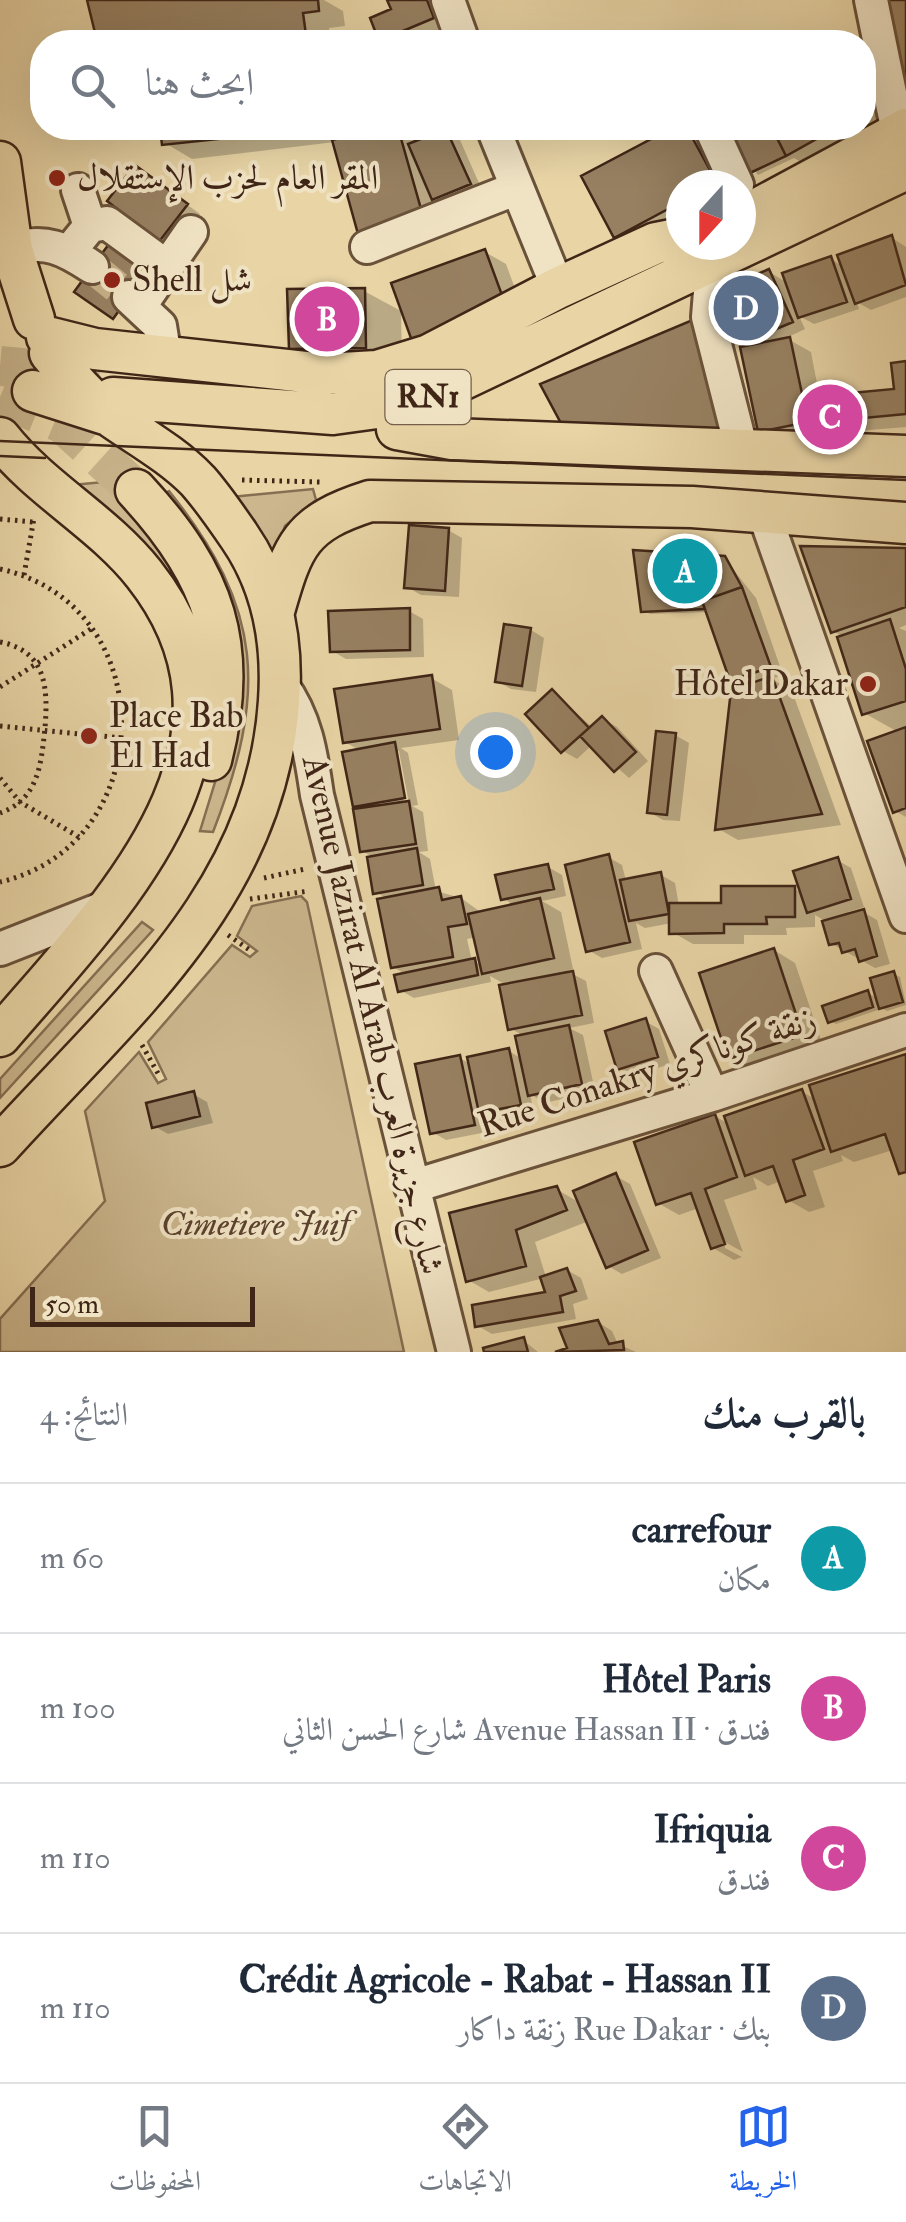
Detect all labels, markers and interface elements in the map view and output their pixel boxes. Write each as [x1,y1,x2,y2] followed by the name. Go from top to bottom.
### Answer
[30,30,876,140] search box
[65,58,120,113] icon: search
[145,59,254,107] text: ابحث هنا
[77,156,378,208] place label: المقر العام لحزب الإستقلال
[46,167,68,189] marker: المقر العام لحزب الإستقلال
[666,170,756,260] north arrow
[132,258,252,304] place label: Shell شل
[101,269,123,291] marker: Shell شل
[714,270,778,346] pin: D
[294,282,360,356] pin: B
[386,370,470,424] road number: RN1
[798,380,862,454] pin: C
[652,534,718,608] pin: A
[674,662,848,706] place label: Hôtel Dakar
[857,673,879,695] marker: Hôtel Dakar
[109,694,243,778] place label: Place Bab El Had
[78,725,100,747] marker: Place Bab El Had
[470,727,521,778] your location
[286,750,454,1280] street label: Avenue Jazirat Al Arab شارع جزيرة العرب
[472,997,823,1152] street label: Rue Conakry زنقة كوناكري
[161,1202,357,1246] park label: Cimetiere Juif
[30,1282,255,1326] scale bar
[45,1287,99,1322] text: 50 m
[702,1388,866,1440] text: بالقرب منك
[40,1395,128,1435] text: النتائج: 4
[632,1506,771,1554] text: carrefour
[40,1538,104,1578] text: 60 m
[823,1538,844,1578] text: A
[717,1560,771,1600] text: مكان
[602,1656,771,1704] text: Hôtel Paris
[40,1688,116,1728] text: 100 m
[823,1688,844,1728] text: B
[282,1710,771,1750] text: فندق · Avenue Hassan II شارع الحسن الثاني
[654,1806,771,1854] text: Ifriquia
[40,1838,111,1878] text: 110 m
[822,1838,845,1878] text: C
[717,1860,771,1900] text: فندق
[239,1956,771,2004] text: Crédit Agricole - Rabat - Hassan II
[40,1988,111,2028] text: 110 m
[820,1988,847,2028] text: D
[458,2010,771,2050] text: بنك · Rue Dakar زنقة داكار
[109,2099,201,2208] tab: المحفوظات
[418,2099,512,2208] tab: الاتجاهات
[729,2099,797,2208] tab: الخريطة

